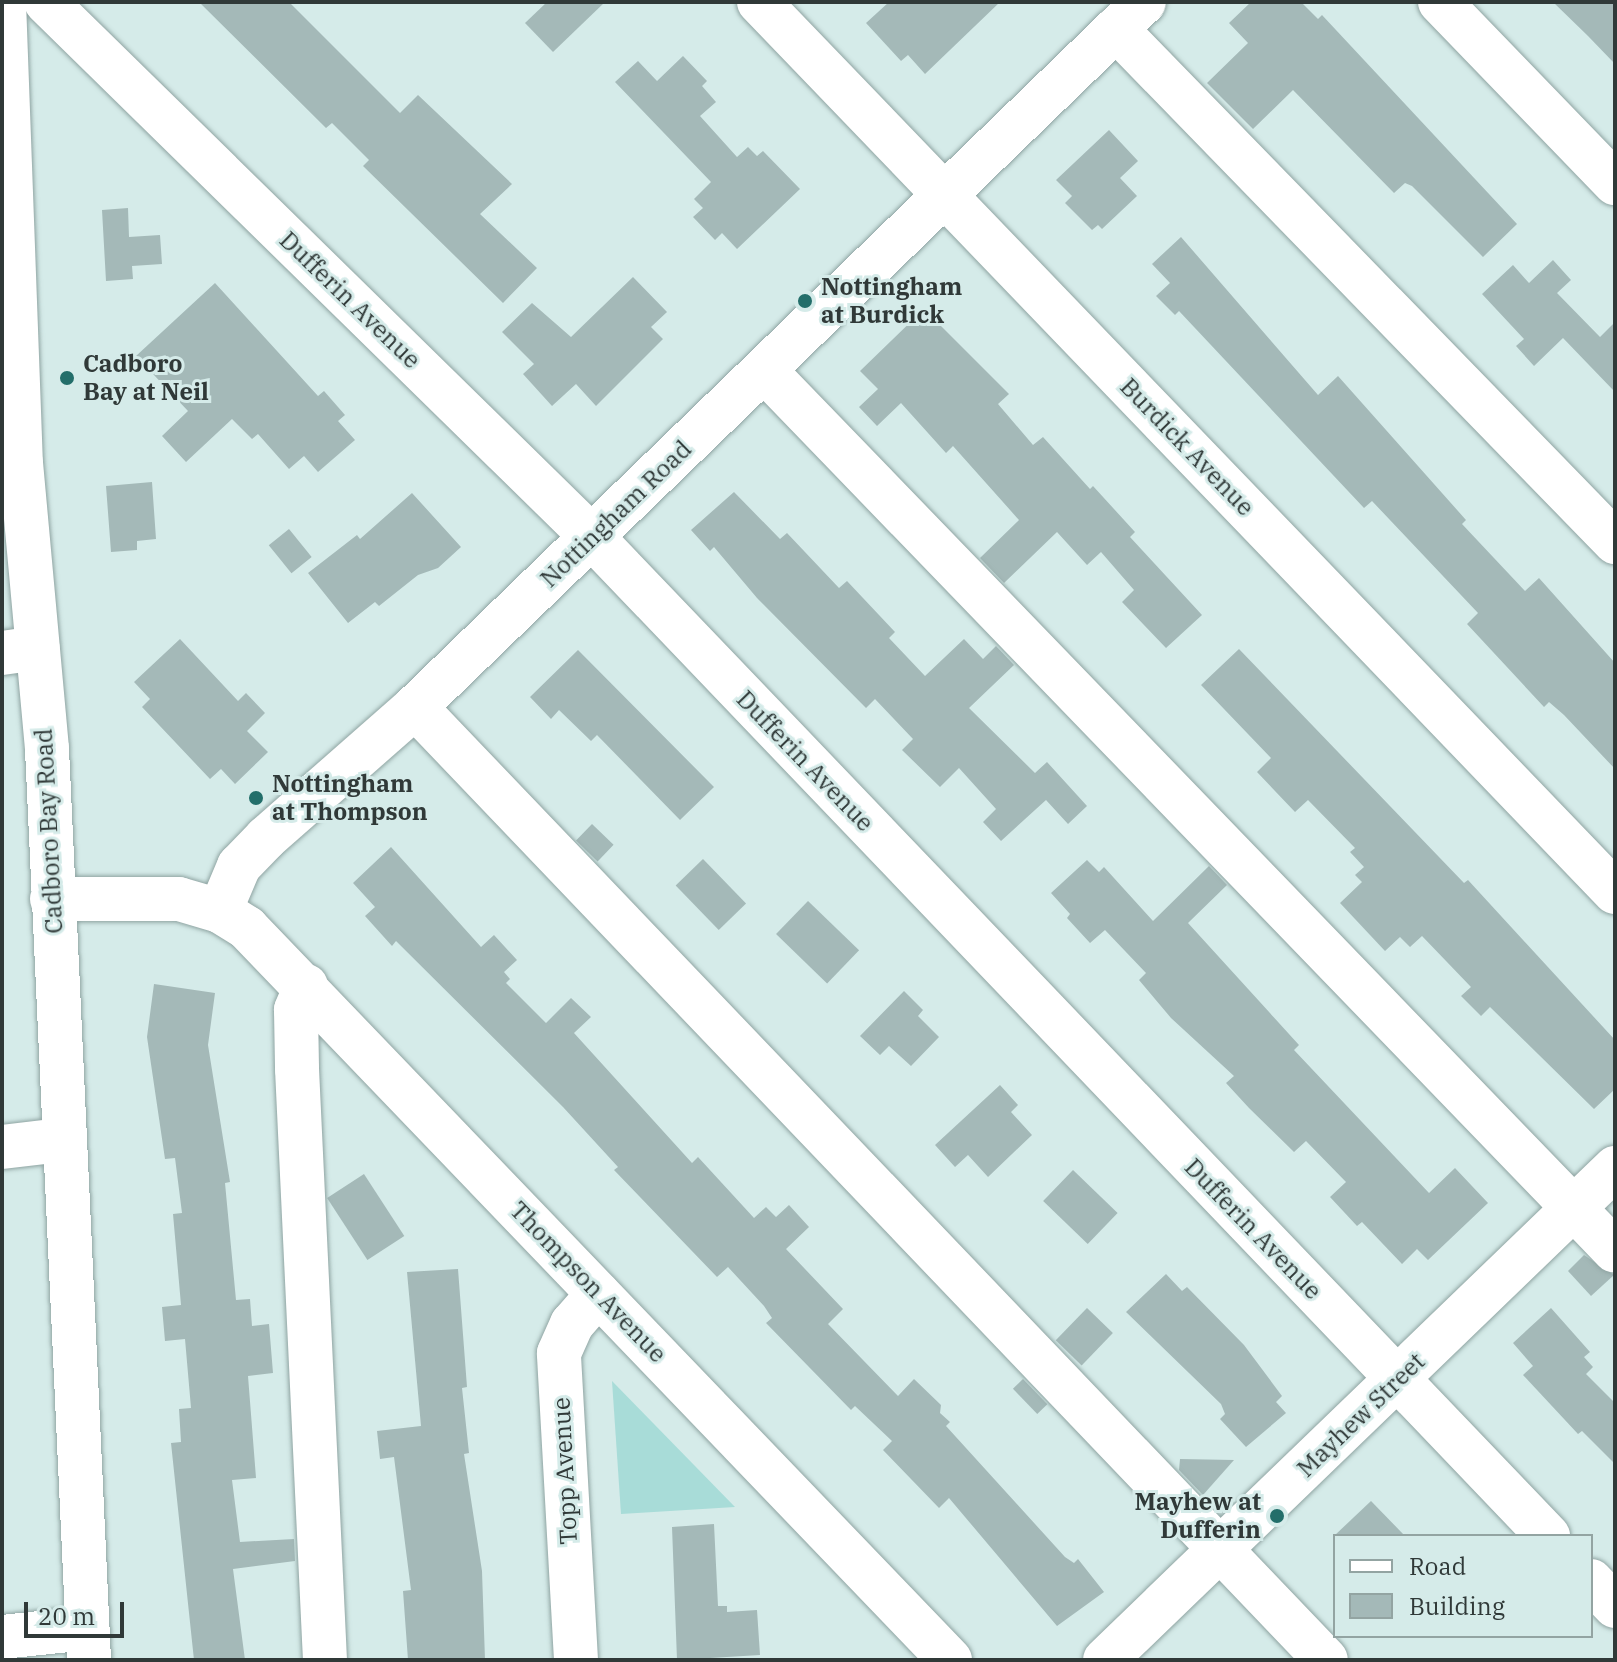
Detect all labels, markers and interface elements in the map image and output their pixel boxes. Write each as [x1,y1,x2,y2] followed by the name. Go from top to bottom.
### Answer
[274,226,426,374] street label: Dufferin Avenue
[821,273,962,329] place label: Nottingham at Burdick
[796,292,814,310] marker: Nottingham at Burdick
[83,350,209,406] place label: Cadboro Bay at Neil
[58,369,76,387] marker: Cadboro Bay at Neil
[1114,372,1260,522] street label: Burdick Avenue
[535,435,697,593] street label: Nottingham Road
[731,685,879,837] street label: Dufferin Avenue
[29,728,69,934] street label: Cadboro Bay Road
[272,770,428,826] place label: Nottingham at Thompson
[247,789,265,807] marker: Nottingham at Thompson
[1179,1153,1327,1305] street label: Dufferin Avenue
[504,1196,672,1368] street label: Thompson Avenue
[1291,1347,1431,1483] street label: Mayhew Street
[547,1397,583,1545] street label: Topp Avenue
[1134,1488,1261,1544] place label: Mayhew at Dufferin
[1268,1507,1286,1525] marker: Mayhew at Dufferin
[1333,1534,1593,1638] legend
[1409,1550,1466,1582] text: Road
[28,1586,128,1636] scale bar
[1409,1590,1505,1622] text: Building
[38,1600,95,1632] text: 20 m

